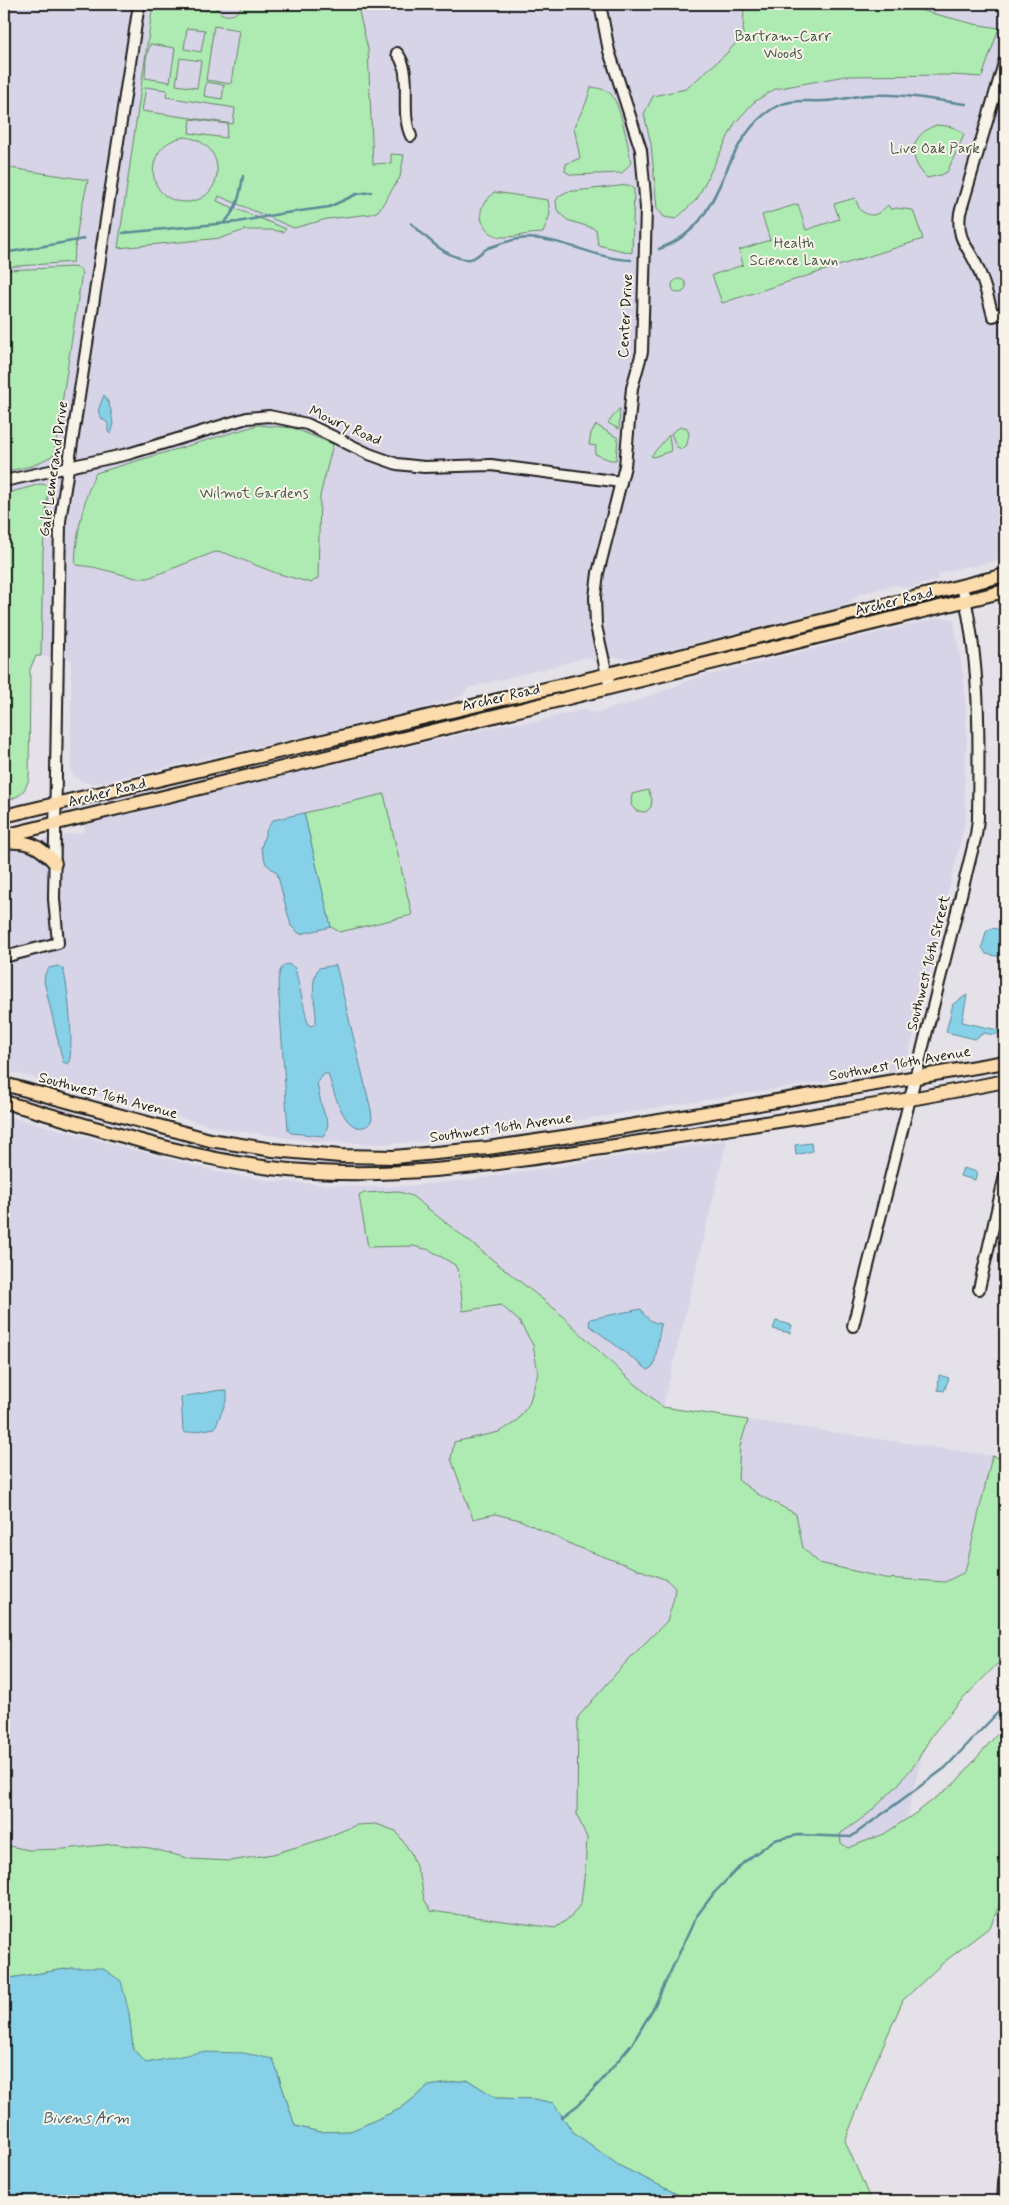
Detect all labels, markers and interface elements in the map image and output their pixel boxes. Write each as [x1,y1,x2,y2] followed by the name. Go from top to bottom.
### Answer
[735,27,831,64] park label: Bartram-Carr Woods
[890,139,980,159] park label: Live Oak Park
[750,234,838,271] park label: Health Science Lawn
[614,273,638,359] street label: Center Drive
[35,400,73,538] street label: Gale Lemerand Drive
[306,401,384,451] street label: Mowry Road
[199,484,309,504] park label: Wilmot Gardens
[853,583,935,621] street label: Archer Road
[460,679,542,717] street label: Archer Road
[66,774,148,812] street label: Archer Road
[902,893,956,1033] street label: Southwest 16th Street
[828,1042,972,1086] street label: Southwest 16th Avenue
[36,1068,180,1124] street label: Southwest 16th Avenue
[429,1108,573,1148] street label: Southwest 16th Avenue
[42,2108,130,2129] water label: Bivens Arm

